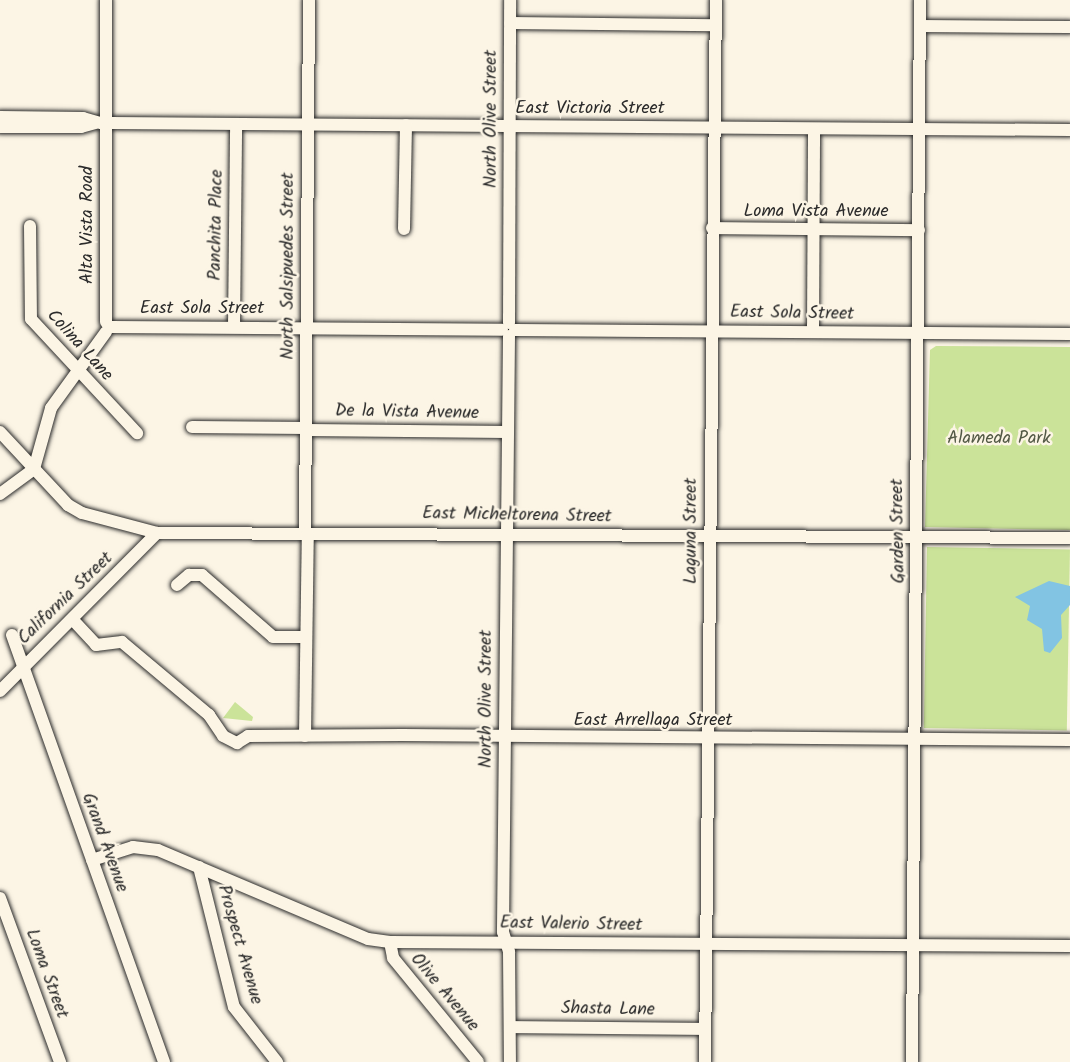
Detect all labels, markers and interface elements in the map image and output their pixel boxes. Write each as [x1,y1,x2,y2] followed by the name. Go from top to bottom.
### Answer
[481,50,503,188] street label: North Olive Street
[515,98,665,120] street label: East Victoria Street
[77,166,99,284] street label: Alta Vista Road
[205,169,229,281] street label: Panchita Place
[278,172,300,360] street label: North Salsipuedes Street
[743,201,889,223] street label: Loma Vista Avenue
[140,298,264,320] street label: East Sola Street
[730,302,854,326] street label: East Sola Street
[41,306,117,386] street label: Colina Lane
[335,401,479,425] street label: De la Vista Avenue
[947,428,1051,450] park label: Alameda Park
[681,478,703,584] street label: Laguna Street
[887,478,911,584] street label: Garden Street
[422,504,612,528] street label: East Micheltorena Street
[14,548,118,650] street label: California Street
[476,630,498,768] street label: North Olive Street
[574,710,732,732] street label: East Arrellaga Street
[76,790,132,896] street label: Grand Avenue
[212,883,266,1007] street label: Prospect Avenue
[500,913,642,937] street label: East Valerio Street
[20,926,72,1022] street label: Loma Street
[405,949,483,1037] street label: Olive Avenue
[561,998,655,1022] street label: Shasta Lane

